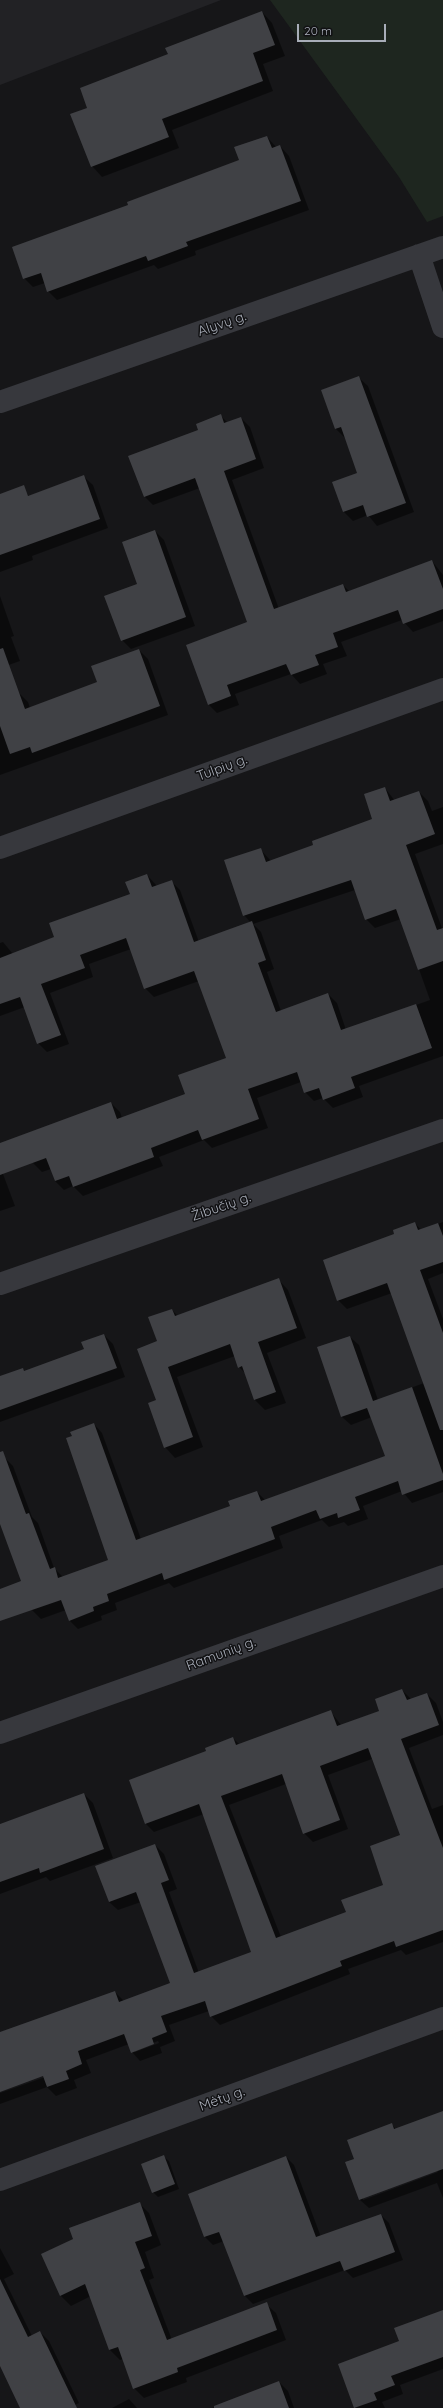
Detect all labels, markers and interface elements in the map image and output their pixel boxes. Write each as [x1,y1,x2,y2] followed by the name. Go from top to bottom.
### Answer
[299,16,388,42] scale bar
[304,23,332,38] text: 20 m
[195,308,249,340] street label: Alyvų g.
[194,751,250,785] street label: Tulpių g.
[189,1189,253,1225] street label: Žibučių g.
[184,1634,258,1674] street label: Ramunių g.
[197,2083,247,2115] street label: Mėtų g.

